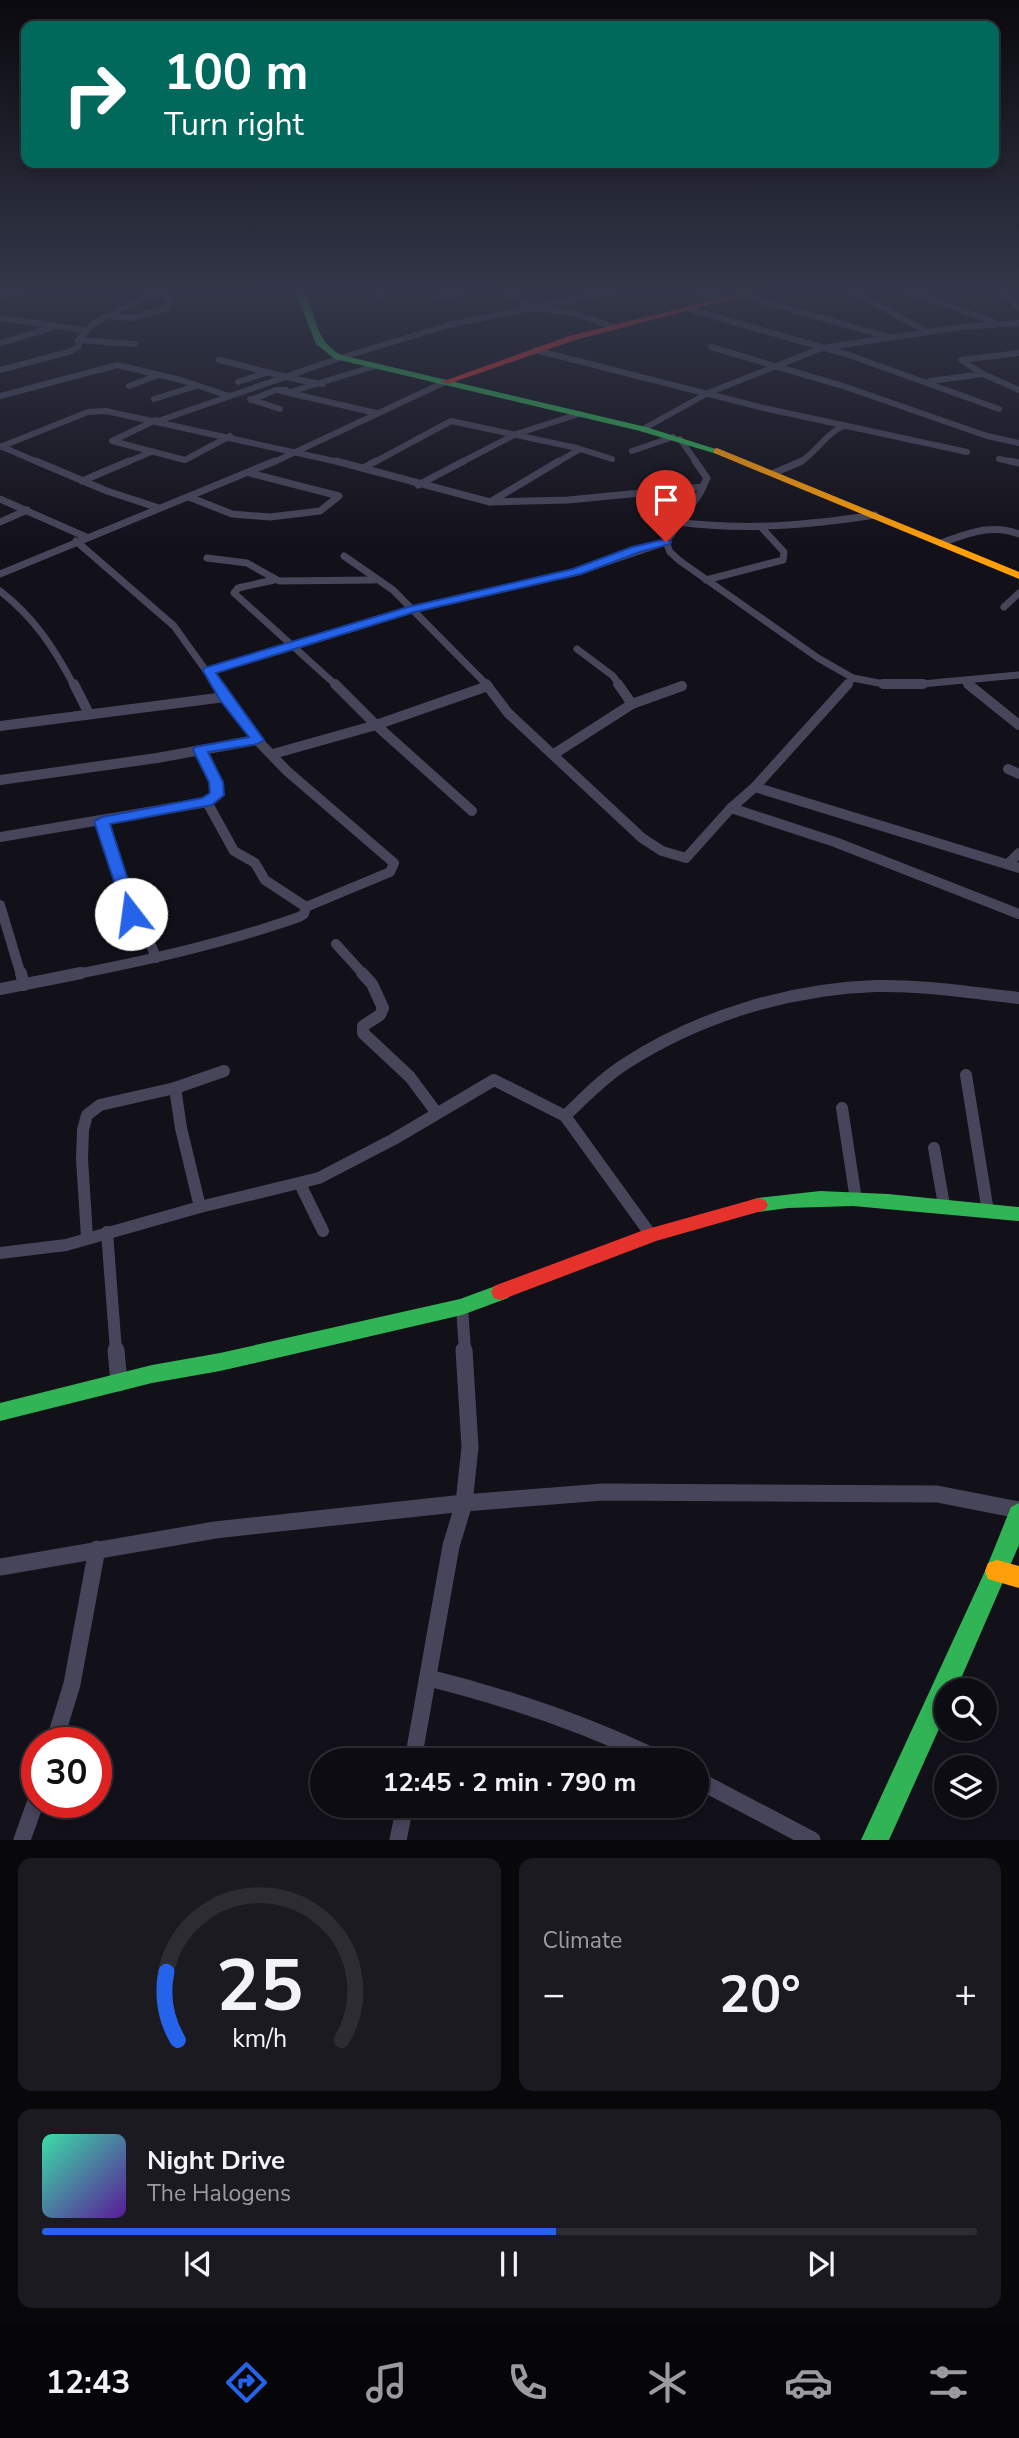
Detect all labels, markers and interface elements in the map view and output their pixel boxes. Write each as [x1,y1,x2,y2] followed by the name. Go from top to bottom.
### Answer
[164,39,308,106] text: 100 m
[49,49,140,140] icon: right
[164,103,304,146] text: Turn right
[636,470,696,542] pin
[647,481,685,519] icon: arrive
[94,877,168,951] position arrow
[934,1678,997,1818] map controls
[934,1678,997,1741] button: search
[21,1727,112,1818] speed limit sign: 30
[934,1755,997,1818] button: layers
[383,1765,636,1800] text: 12:45 · 2 min · 790 m
[543,1925,622,1956] text: Climate
[216,1937,303,2037] text: 25
[719,1959,801,2030] text: 20°
[543,1969,565,2020] text: −
[954,1969,977,2020] text: +
[232,2022,287,2056] text: km/h
[147,2143,285,2178] text: Night Drive
[147,2178,291,2209] text: The Halogens
[179,2245,217,2283] icon: previous
[490,2245,528,2283] icon: pause
[802,2245,840,2283] icon: next
[222,2358,271,2407] icon: directions
[362,2358,411,2407] icon: music
[503,2358,552,2407] icon: phone
[643,2358,692,2407] icon: climate
[784,2358,833,2407] icon: car
[924,2358,973,2407] icon: filters
[46,2361,130,2404] text: 12:43

